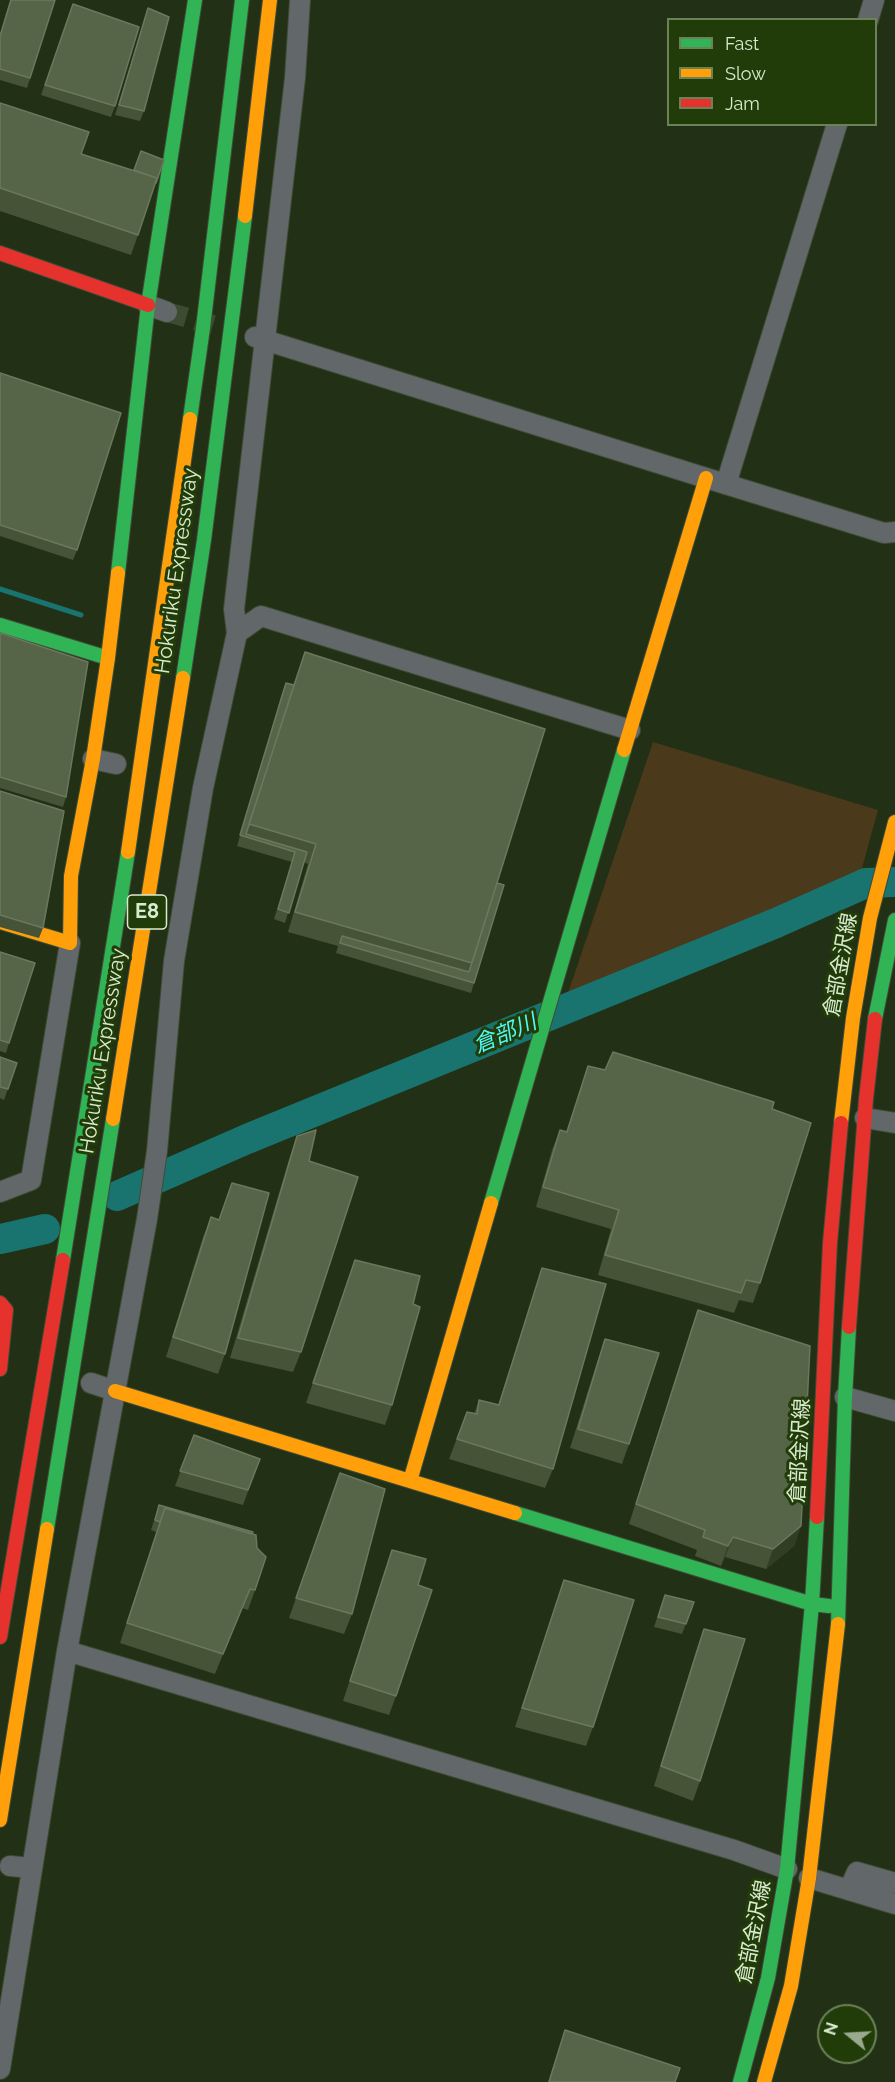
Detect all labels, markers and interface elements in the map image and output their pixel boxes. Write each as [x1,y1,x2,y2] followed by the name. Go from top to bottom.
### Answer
[667,18,877,126] legend
[725,33,759,54] text: Fast
[725,63,766,84] text: Slow
[725,93,760,114] text: Jam
[150,467,204,675] street label: Hokuriku Expressway
[128,895,166,929] road number: E8
[819,911,863,1019] street label: 倉部金沢線
[74,947,132,1155] street label: Hokuriku Expressway
[469,1009,541,1059] water label: 倉部川
[785,1398,815,1504] street label: 倉部金沢線
[732,1878,776,1986] street label: 倉部金沢線
[817,2004,877,2064] north arrow
[820,2020,842,2038] text: N

